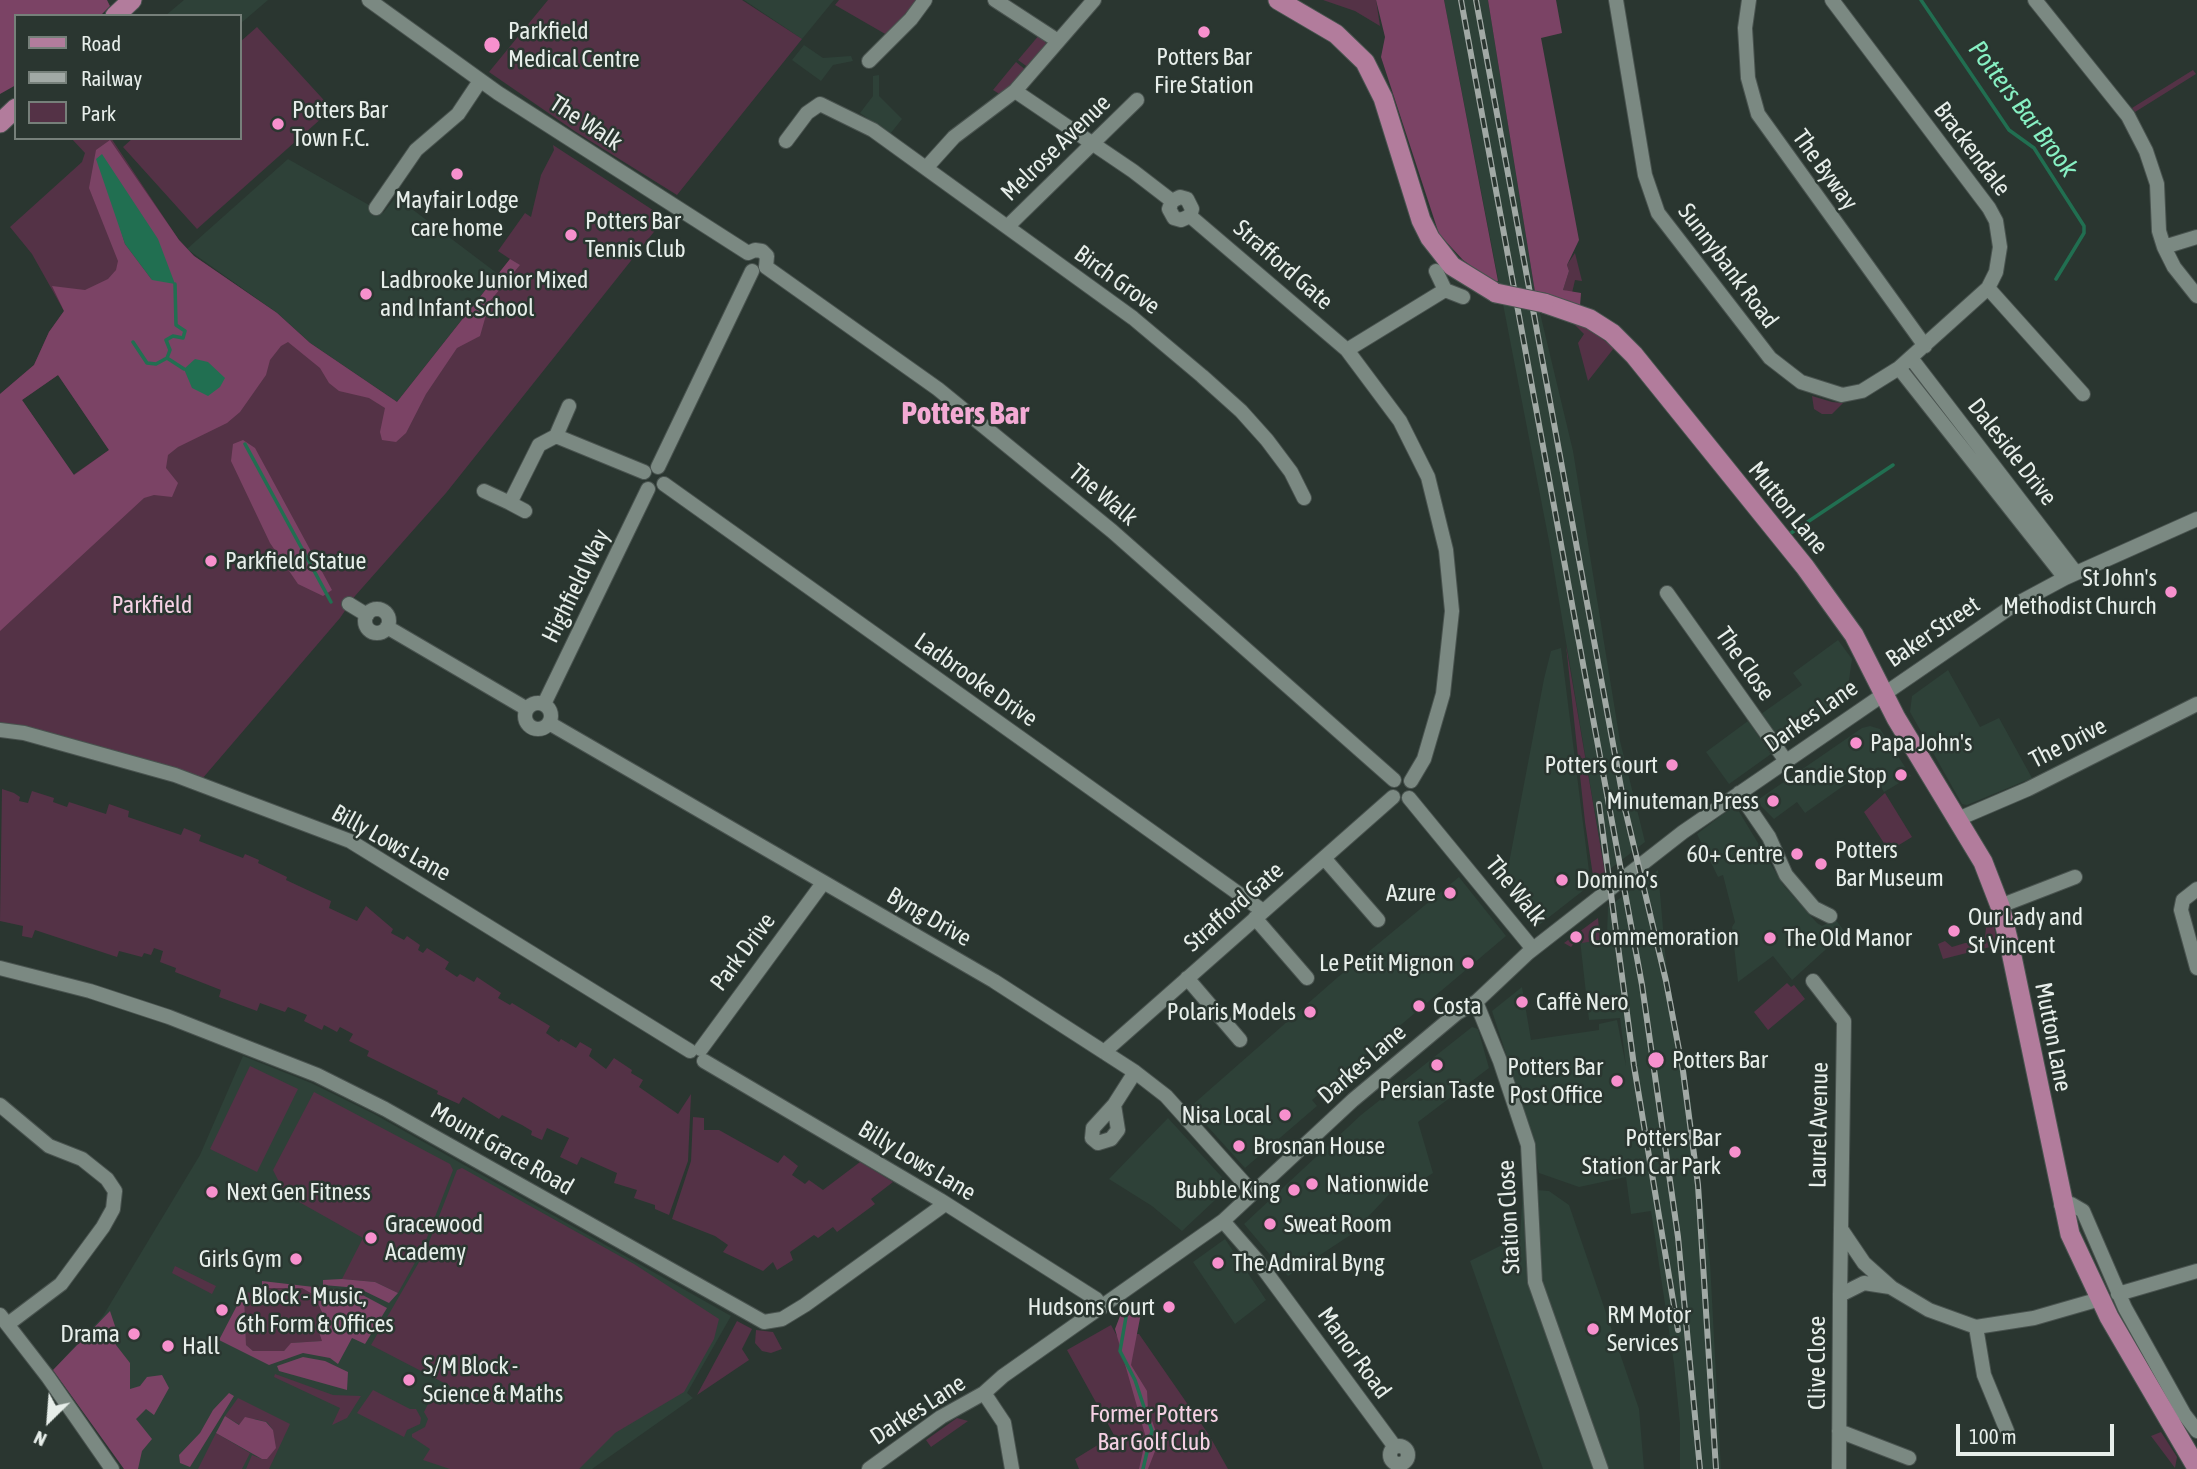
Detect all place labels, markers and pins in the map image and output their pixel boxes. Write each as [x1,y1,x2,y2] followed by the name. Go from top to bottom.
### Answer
[508,17,640,73] place label: Parkfield Medical Centre
[1196,24,1212,40] marker: Potters Bar Fire Station
[482,35,502,55] marker: Parkfield Medical Centre
[1154,43,1254,99] place label: Potters Bar Fire Station
[292,96,388,152] place label: Potters Bar Town F.C.
[270,116,286,132] marker: Potters Bar Town F.C.
[449,166,465,182] marker: Mayfair Lodge care home
[395,186,519,242] place label: Mayfair Lodge care home
[585,207,686,263] place label: Potters Bar Tennis Club
[563,227,579,243] marker: Potters Bar Tennis Club
[380,266,588,322] place label: Ladbrooke Junior Mixed and Infant School
[358,286,374,302] marker: Ladbrooke Junior Mixed and Infant School
[225,547,366,575] place label: Parkfield Statue
[203,553,219,569] marker: Parkfield Statue
[2003,564,2157,620] place label: St John's Methodist Church
[2163,584,2179,600] marker: St John's Methodist Church
[1870,729,1972,757] place label: Papa John's
[1848,735,1864,751] marker: Papa John's
[1544,751,1658,779] place label: Potters Court
[1664,757,1680,773] marker: Potters Court
[1783,761,1887,789] place label: Candie Stop
[1893,767,1909,783] marker: Candie Stop
[1607,787,1759,815] place label: Minuteman Press
[1765,793,1781,809] marker: Minuteman Press
[1835,836,1944,892] place label: Potters Bar Museum
[1686,840,1783,868] place label: 60+ Centre
[1789,846,1805,862] marker: 60+ Centre
[1813,856,1829,872] marker: Potters Bar Museum
[1576,866,1658,894] place label: Domino's
[1554,872,1570,888] marker: Domino's
[1386,879,1436,907] place label: Azure
[1442,885,1458,901] marker: Azure
[1968,903,2083,959] place label: Our Lady and St Vincent
[1590,923,1739,951] place label: Commemoration
[1946,923,1962,939] marker: Our Lady and St Vincent
[1784,924,1912,952] place label: The Old Manor
[1568,929,1584,945] marker: Commemoration
[1762,930,1778,946] marker: The Old Manor
[1319,949,1454,977] place label: Le Petit Mignon
[1460,955,1476,971] marker: Le Petit Mignon
[1536,988,1629,1016] place label: Caffè Nero
[1433,992,1482,1020] place label: Costa
[1514,994,1530,1010] marker: Caffè Nero
[1167,998,1296,1026] place label: Polaris Models
[1411,998,1427,1014] marker: Costa
[1302,1004,1318,1020] marker: Polaris Models
[1672,1046,1768,1074] place label: Potters Bar
[1646,1050,1666,1070] marker: Potters Bar
[1507,1053,1603,1109] place label: Potters Bar Post Office
[1429,1057,1445,1073] marker: Persian Taste
[1609,1073,1625,1089] marker: Potters Bar Post Office
[1379,1076,1495,1104] place label: Persian Taste
[1181,1101,1271,1129] place label: Nisa Local
[1277,1107,1293,1123] marker: Nisa Local
[1582,1124,1721,1180] place label: Potters Bar Station Car Park
[1253,1132,1385,1160] place label: Brosnan House
[1231,1138,1247,1154] marker: Brosnan House
[1727,1144,1743,1160] marker: Potters Bar Station Car Park
[1326,1170,1429,1198] place label: Nationwide
[1175,1176,1280,1204] place label: Bubble King
[1304,1176,1320,1192] marker: Nationwide
[226,1178,371,1206] place label: Next Gen Fitness
[1286,1182,1302,1198] marker: Bubble King
[204,1184,220,1200] marker: Next Gen Fitness
[385,1210,483,1266] place label: Gracewood Academy
[1284,1210,1392,1238] place label: Sweat Room
[1262,1216,1278,1232] marker: Sweat Room
[363,1230,379,1246] marker: Gracewood Academy
[199,1245,282,1273] place label: Girls Gym
[1232,1249,1384,1277] place label: The Admiral Byng
[288,1251,304,1267] marker: Girls Gym
[1210,1255,1226,1271] marker: The Admiral Byng
[236,1282,394,1338] place label: A Block - Music, 6th Form & Offices
[1028,1293,1155,1321] place label: Hudsons Court
[1161,1299,1177,1315] marker: Hudsons Court
[1607,1301,1691,1357] place label: RM Motor Services
[214,1302,230,1318] marker: A Block - Music, 6th Form & Offices
[60,1320,120,1348] place label: Drama
[1585,1321,1601,1337] marker: RM Motor Services
[126,1326,142,1342] marker: Drama
[182,1332,220,1360] place label: Hall
[160,1338,176,1354] marker: Hall
[423,1352,563,1408] place label: S/M Block - Science & Maths
[401,1372,417,1388] marker: S/M Block - Science & Maths

